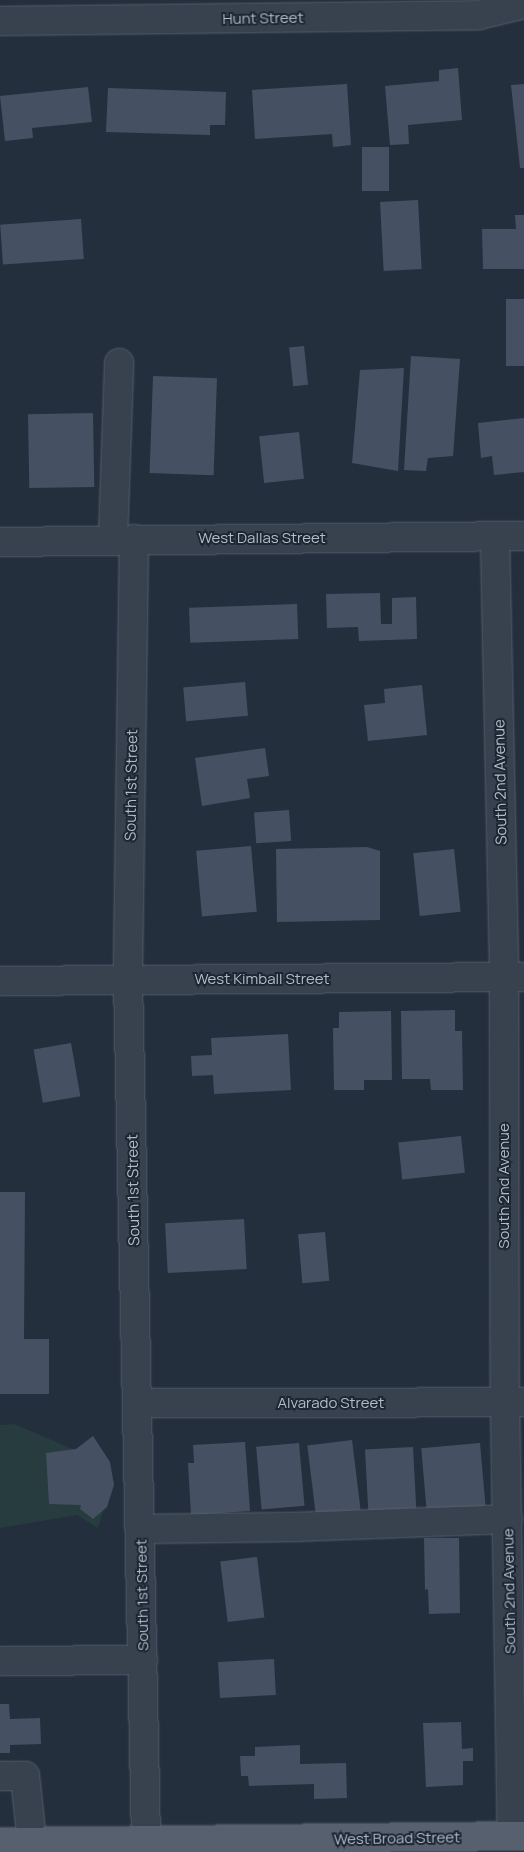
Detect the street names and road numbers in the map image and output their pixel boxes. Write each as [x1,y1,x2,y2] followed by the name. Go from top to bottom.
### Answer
[222,8,304,28] street label: Hunt Street
[198,529,326,547] street label: West Dallas Street
[490,719,510,845] street label: South 2nd Avenue
[121,729,141,841] street label: South 1st Street
[194,970,330,988] street label: West Kimball Street
[495,1123,513,1249] street label: South 2nd Avenue
[123,1134,143,1246] street label: South 1st Street
[278,1394,384,1412] street label: Alvarado Street
[499,1528,519,1654] street label: South 2nd Avenue
[132,1539,152,1651] street label: South 1st Street
[334,1828,460,1848] street label: West Broad Street

